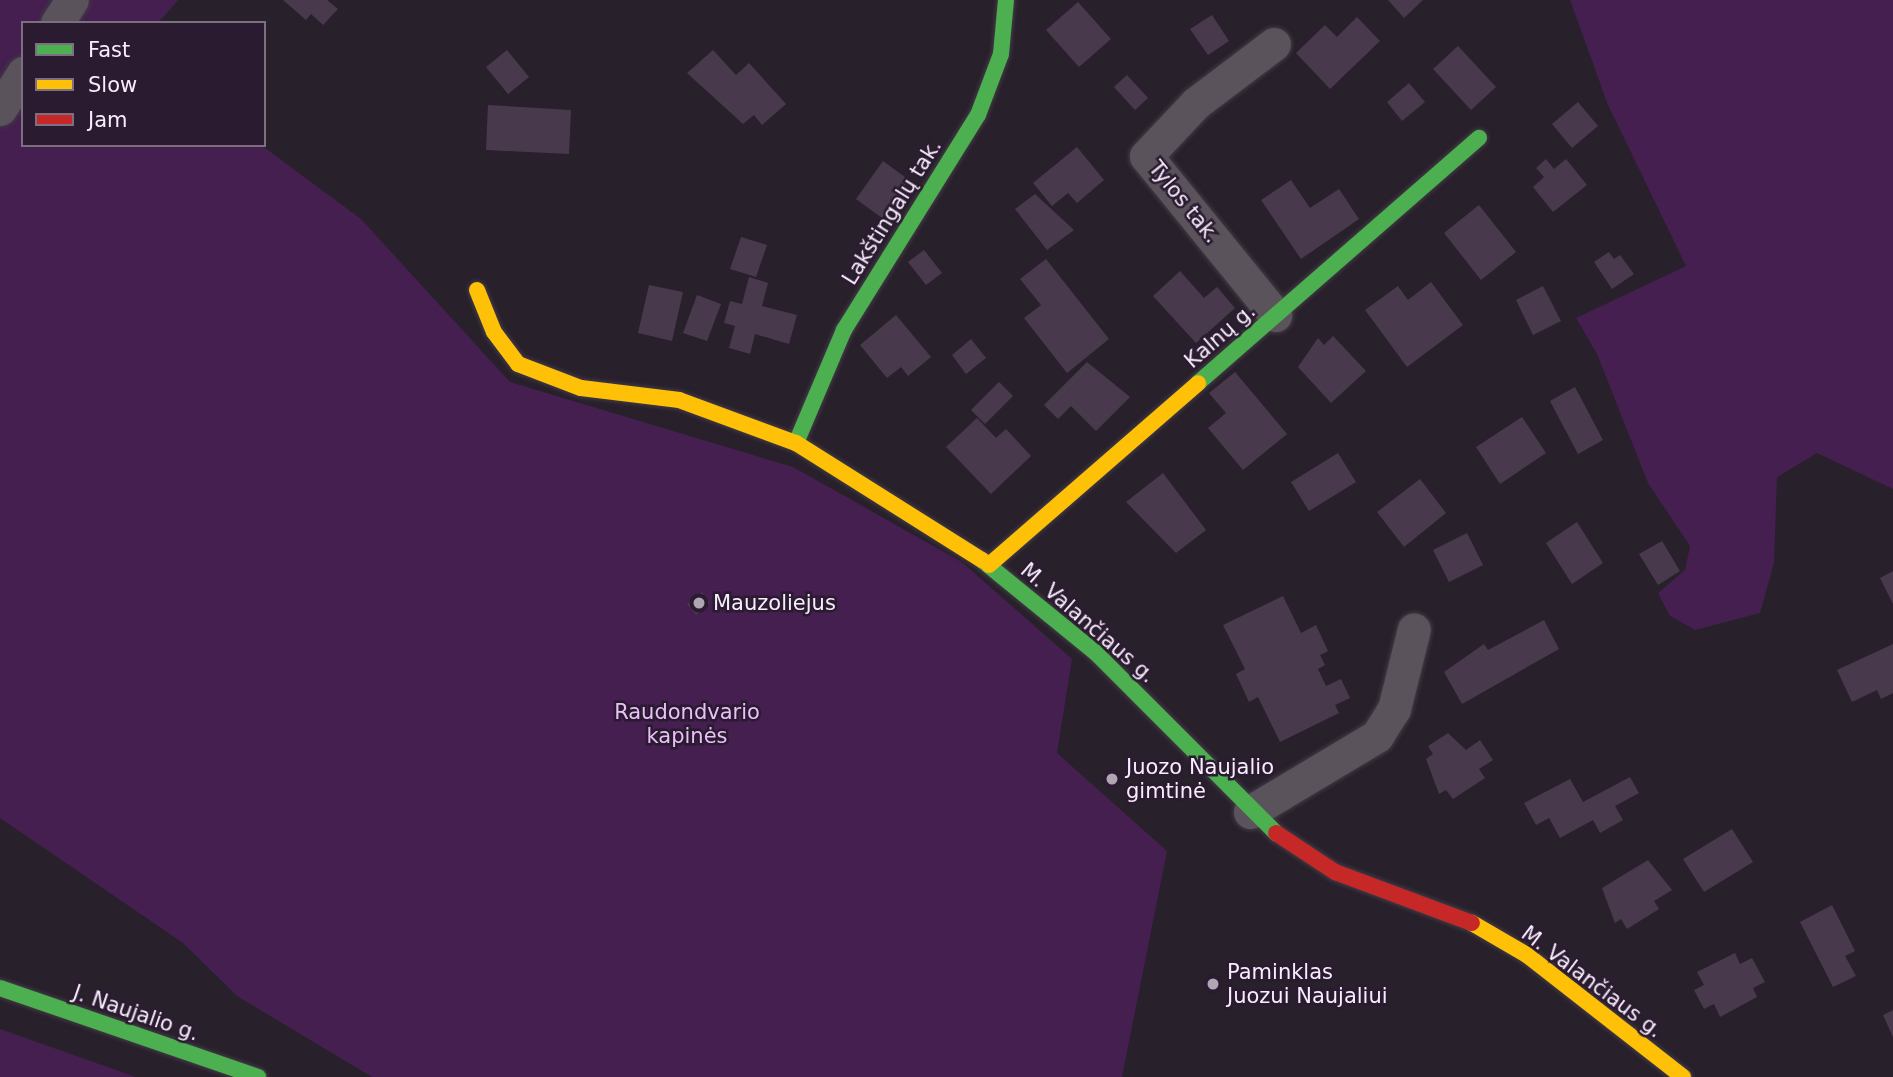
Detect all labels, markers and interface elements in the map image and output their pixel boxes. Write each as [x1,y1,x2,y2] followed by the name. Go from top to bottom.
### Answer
[21,21,266,147] legend
[88,38,130,62] text: Fast
[88,73,137,97] text: Slow
[88,108,128,132] text: Jam
[837,135,947,289] street label: Lakštingalų tak.
[1143,156,1225,248] street label: Tylos tak.
[1180,298,1260,374] street label: Kalnų g.
[1015,558,1161,688] street label: M. Valančiaus g.
[713,590,836,616] place label: Mauzoliejus
[691,595,707,611] marker: Mauzoliejus
[614,699,760,749] park label: Raudondvario kapinės
[1126,754,1274,804] place label: Juozo Naujalio gimtinė
[1104,771,1120,787] marker: Juozo Naujalio gimtinė
[1516,921,1668,1043] street label: M. Valančiaus g.
[1227,959,1388,1009] place label: Paminklas Juozui Naujaliui
[1205,976,1221,992] marker: Paminklas Juozui Naujaliui
[70,980,202,1046] street label: J. Naujalio g.

